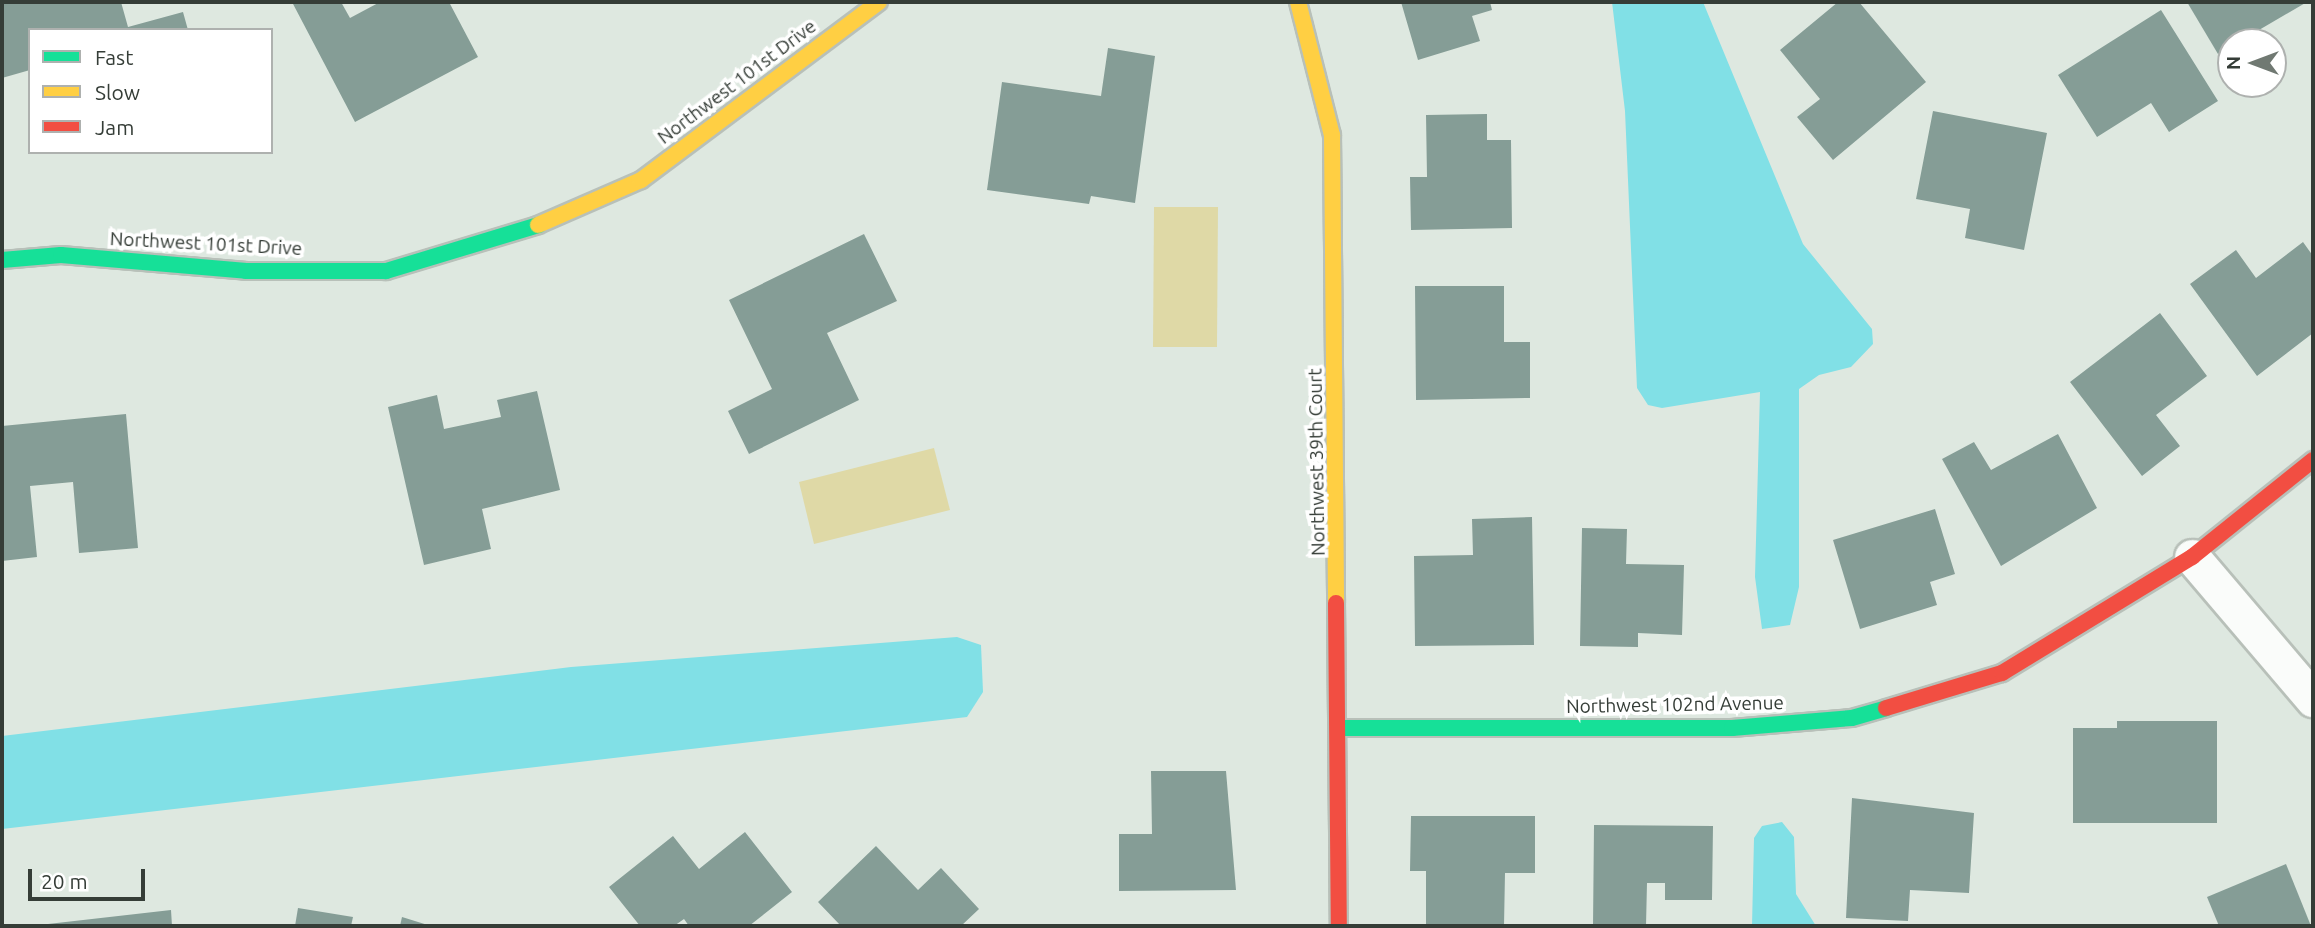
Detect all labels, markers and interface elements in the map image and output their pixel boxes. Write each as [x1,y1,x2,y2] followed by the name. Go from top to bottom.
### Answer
[653,15,821,149] street label: Northwest 101st Drive
[28,28,273,154] legend
[2217,28,2287,98] north arrow
[95,45,133,69] text: Fast
[2222,56,2244,70] text: N
[95,80,140,104] text: Slow
[95,115,134,139] text: Jam
[109,228,303,260] street label: Northwest 101st Drive
[1304,368,1330,556] street label: Northwest 39th Court
[1566,692,1784,718] street label: Northwest 102nd Avenue
[32,855,149,899] scale bar
[41,869,88,893] text: 20 m

